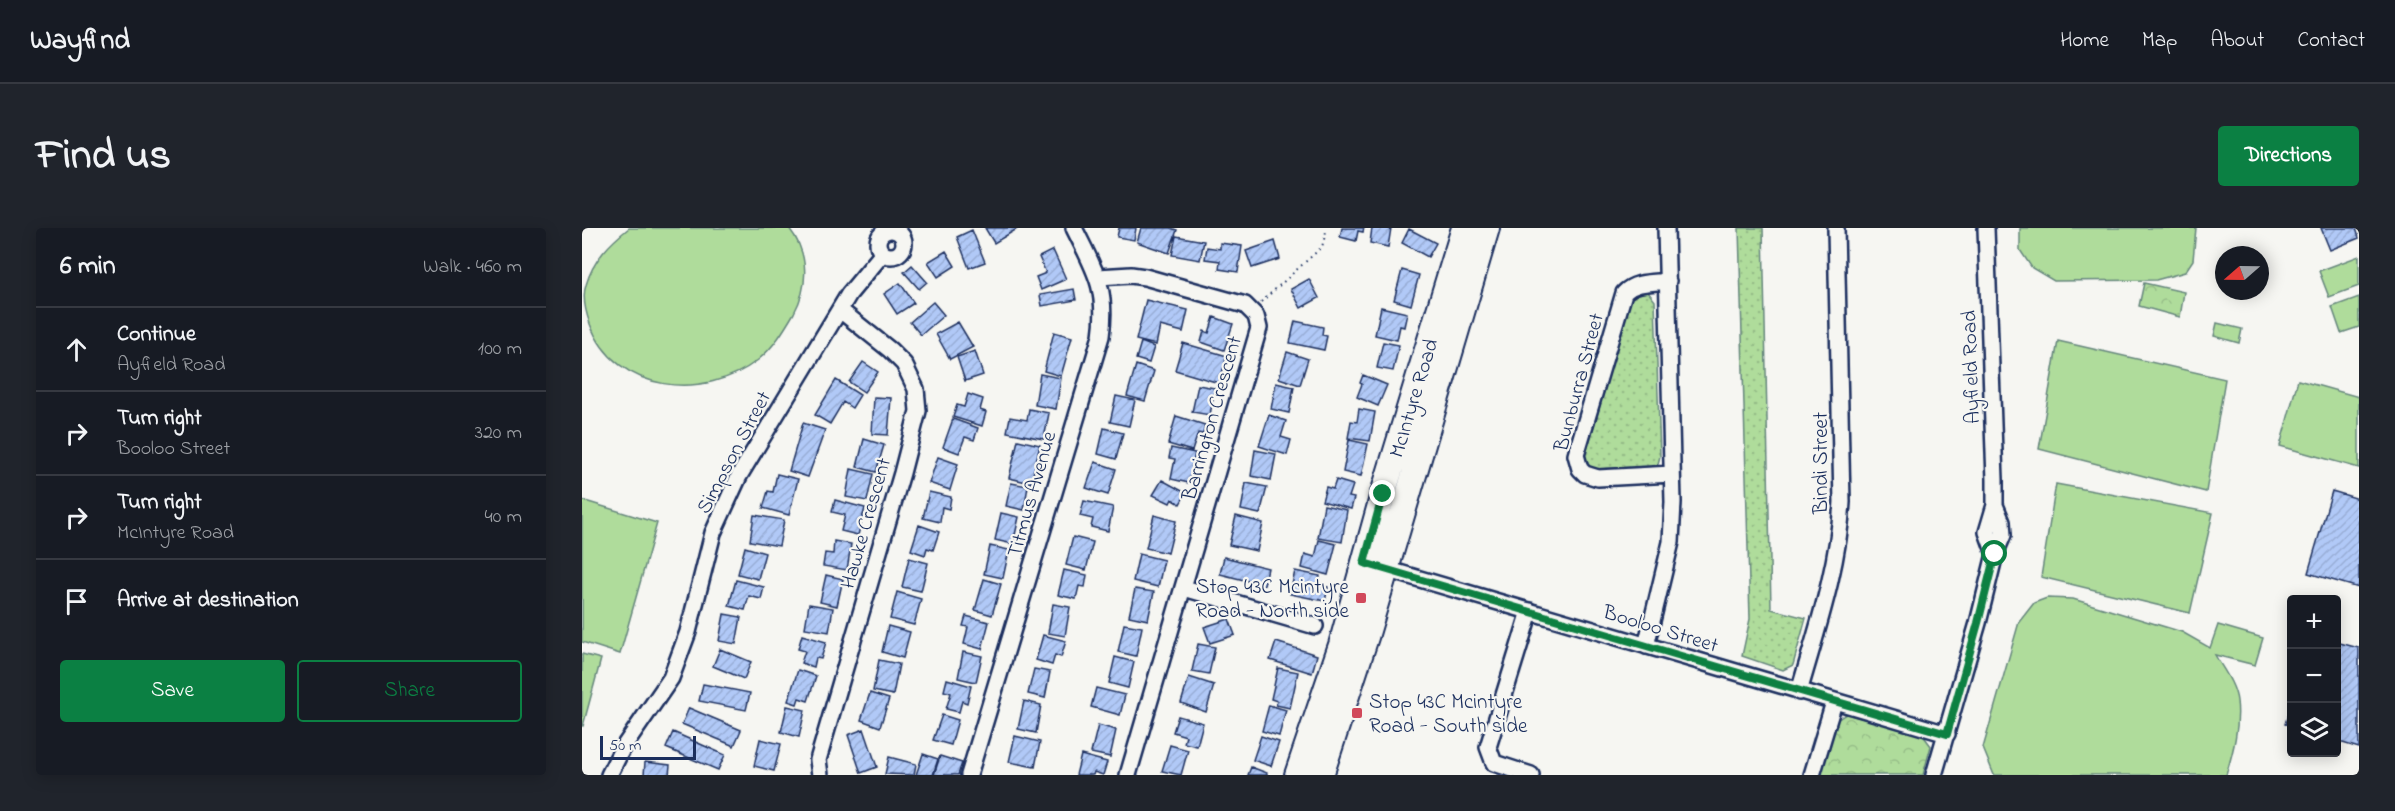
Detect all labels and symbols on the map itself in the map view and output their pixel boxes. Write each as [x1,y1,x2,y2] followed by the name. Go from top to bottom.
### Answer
[2215,246,2269,300] north arrow
[1955,309,1991,424] street label: Ayfield Road
[1547,310,1613,456] street label: Bunburra Street
[1175,333,1253,506] street label: Barrington Crescent
[1383,335,1449,462] street label: McIntyre Road
[690,386,780,520] street label: Simpson Street
[1807,412,1837,515] street label: Bindi Street
[1001,427,1065,561] street label: Titmus Avenue
[834,455,900,593] street label: Hawke Crescent
[1369,480,1395,506] route end
[1981,540,2007,566] route start
[1195,573,1350,627] place label: Stop 43C Mcintyre Road - North side
[1354,591,1368,605] marker: Stop 43C Mcintyre Road - North side
[1598,598,1722,662] street label: Booloo Street
[1369,688,1528,742] place label: Stop 43C Mcintyre Road - South side
[1350,706,1364,720] marker: Stop 43C Mcintyre Road - South side
[600,733,696,760] scale bar

